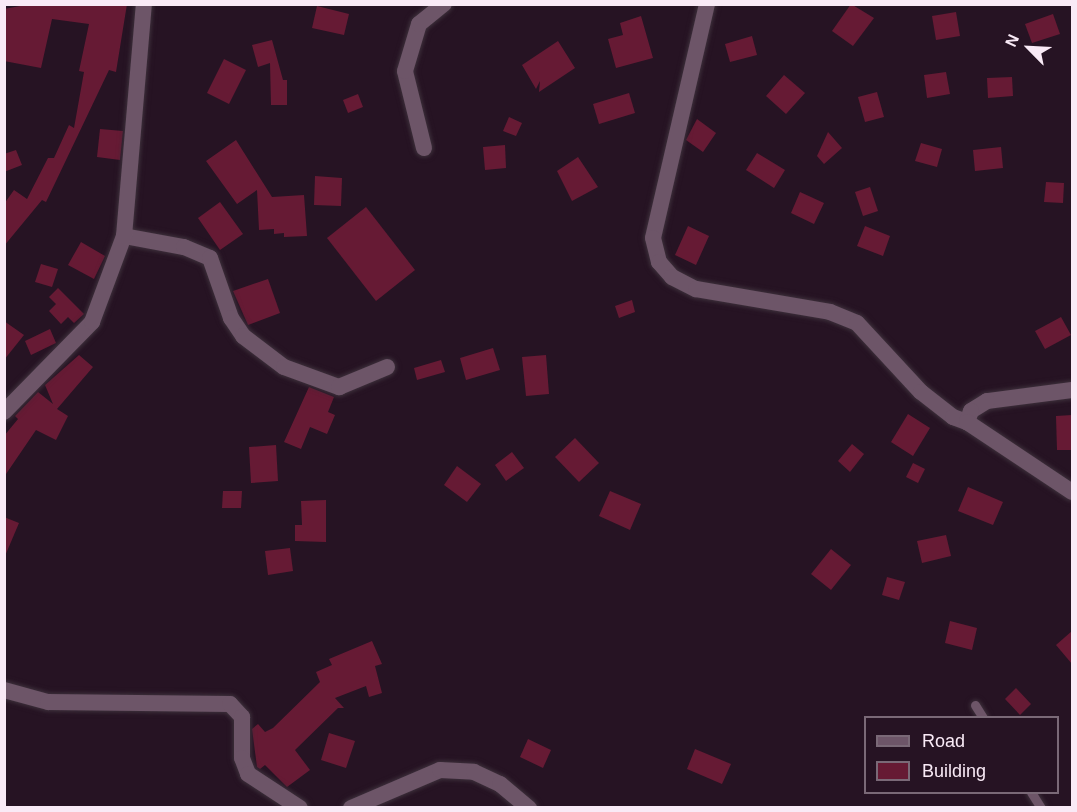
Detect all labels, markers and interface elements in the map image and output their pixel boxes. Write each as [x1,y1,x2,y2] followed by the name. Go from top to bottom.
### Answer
[999,18,1059,78] north arrow
[1002,32,1022,49] text: N
[864,716,1059,794] legend
[922,731,965,751] text: Road
[922,761,986,781] text: Building

